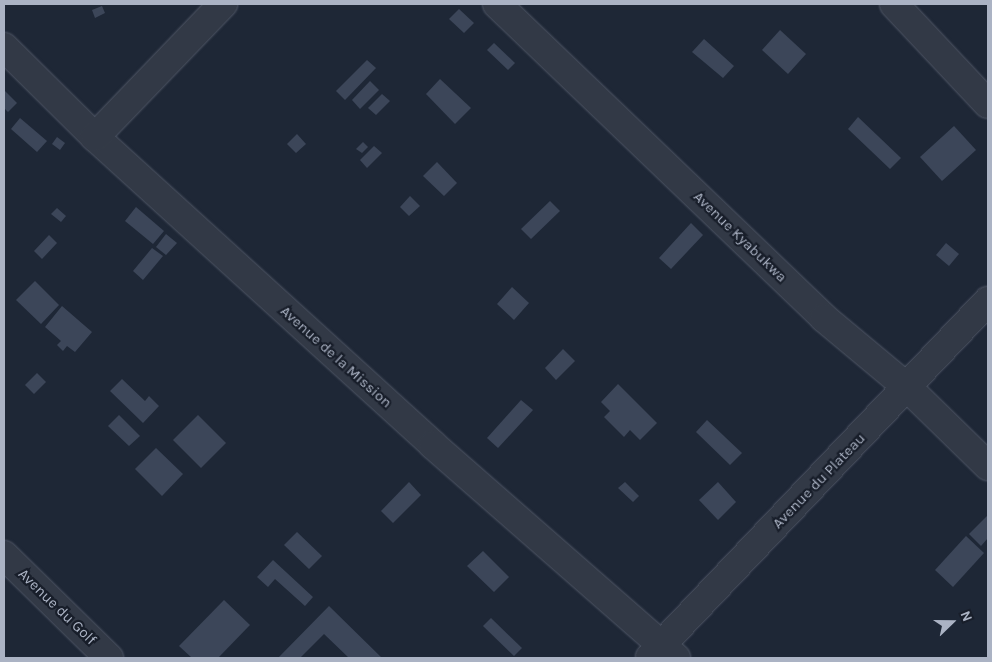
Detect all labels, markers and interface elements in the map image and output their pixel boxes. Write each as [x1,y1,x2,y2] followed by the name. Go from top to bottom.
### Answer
[690,188,790,286] street label: Avenue Kyabukwa
[277,302,395,412] street label: Avenue de la Mission
[769,429,869,533] street label: Avenue du Plateau
[14,565,100,649] street label: Avenue du Golf
[927,597,977,647] north arrow
[957,608,976,624] text: N

